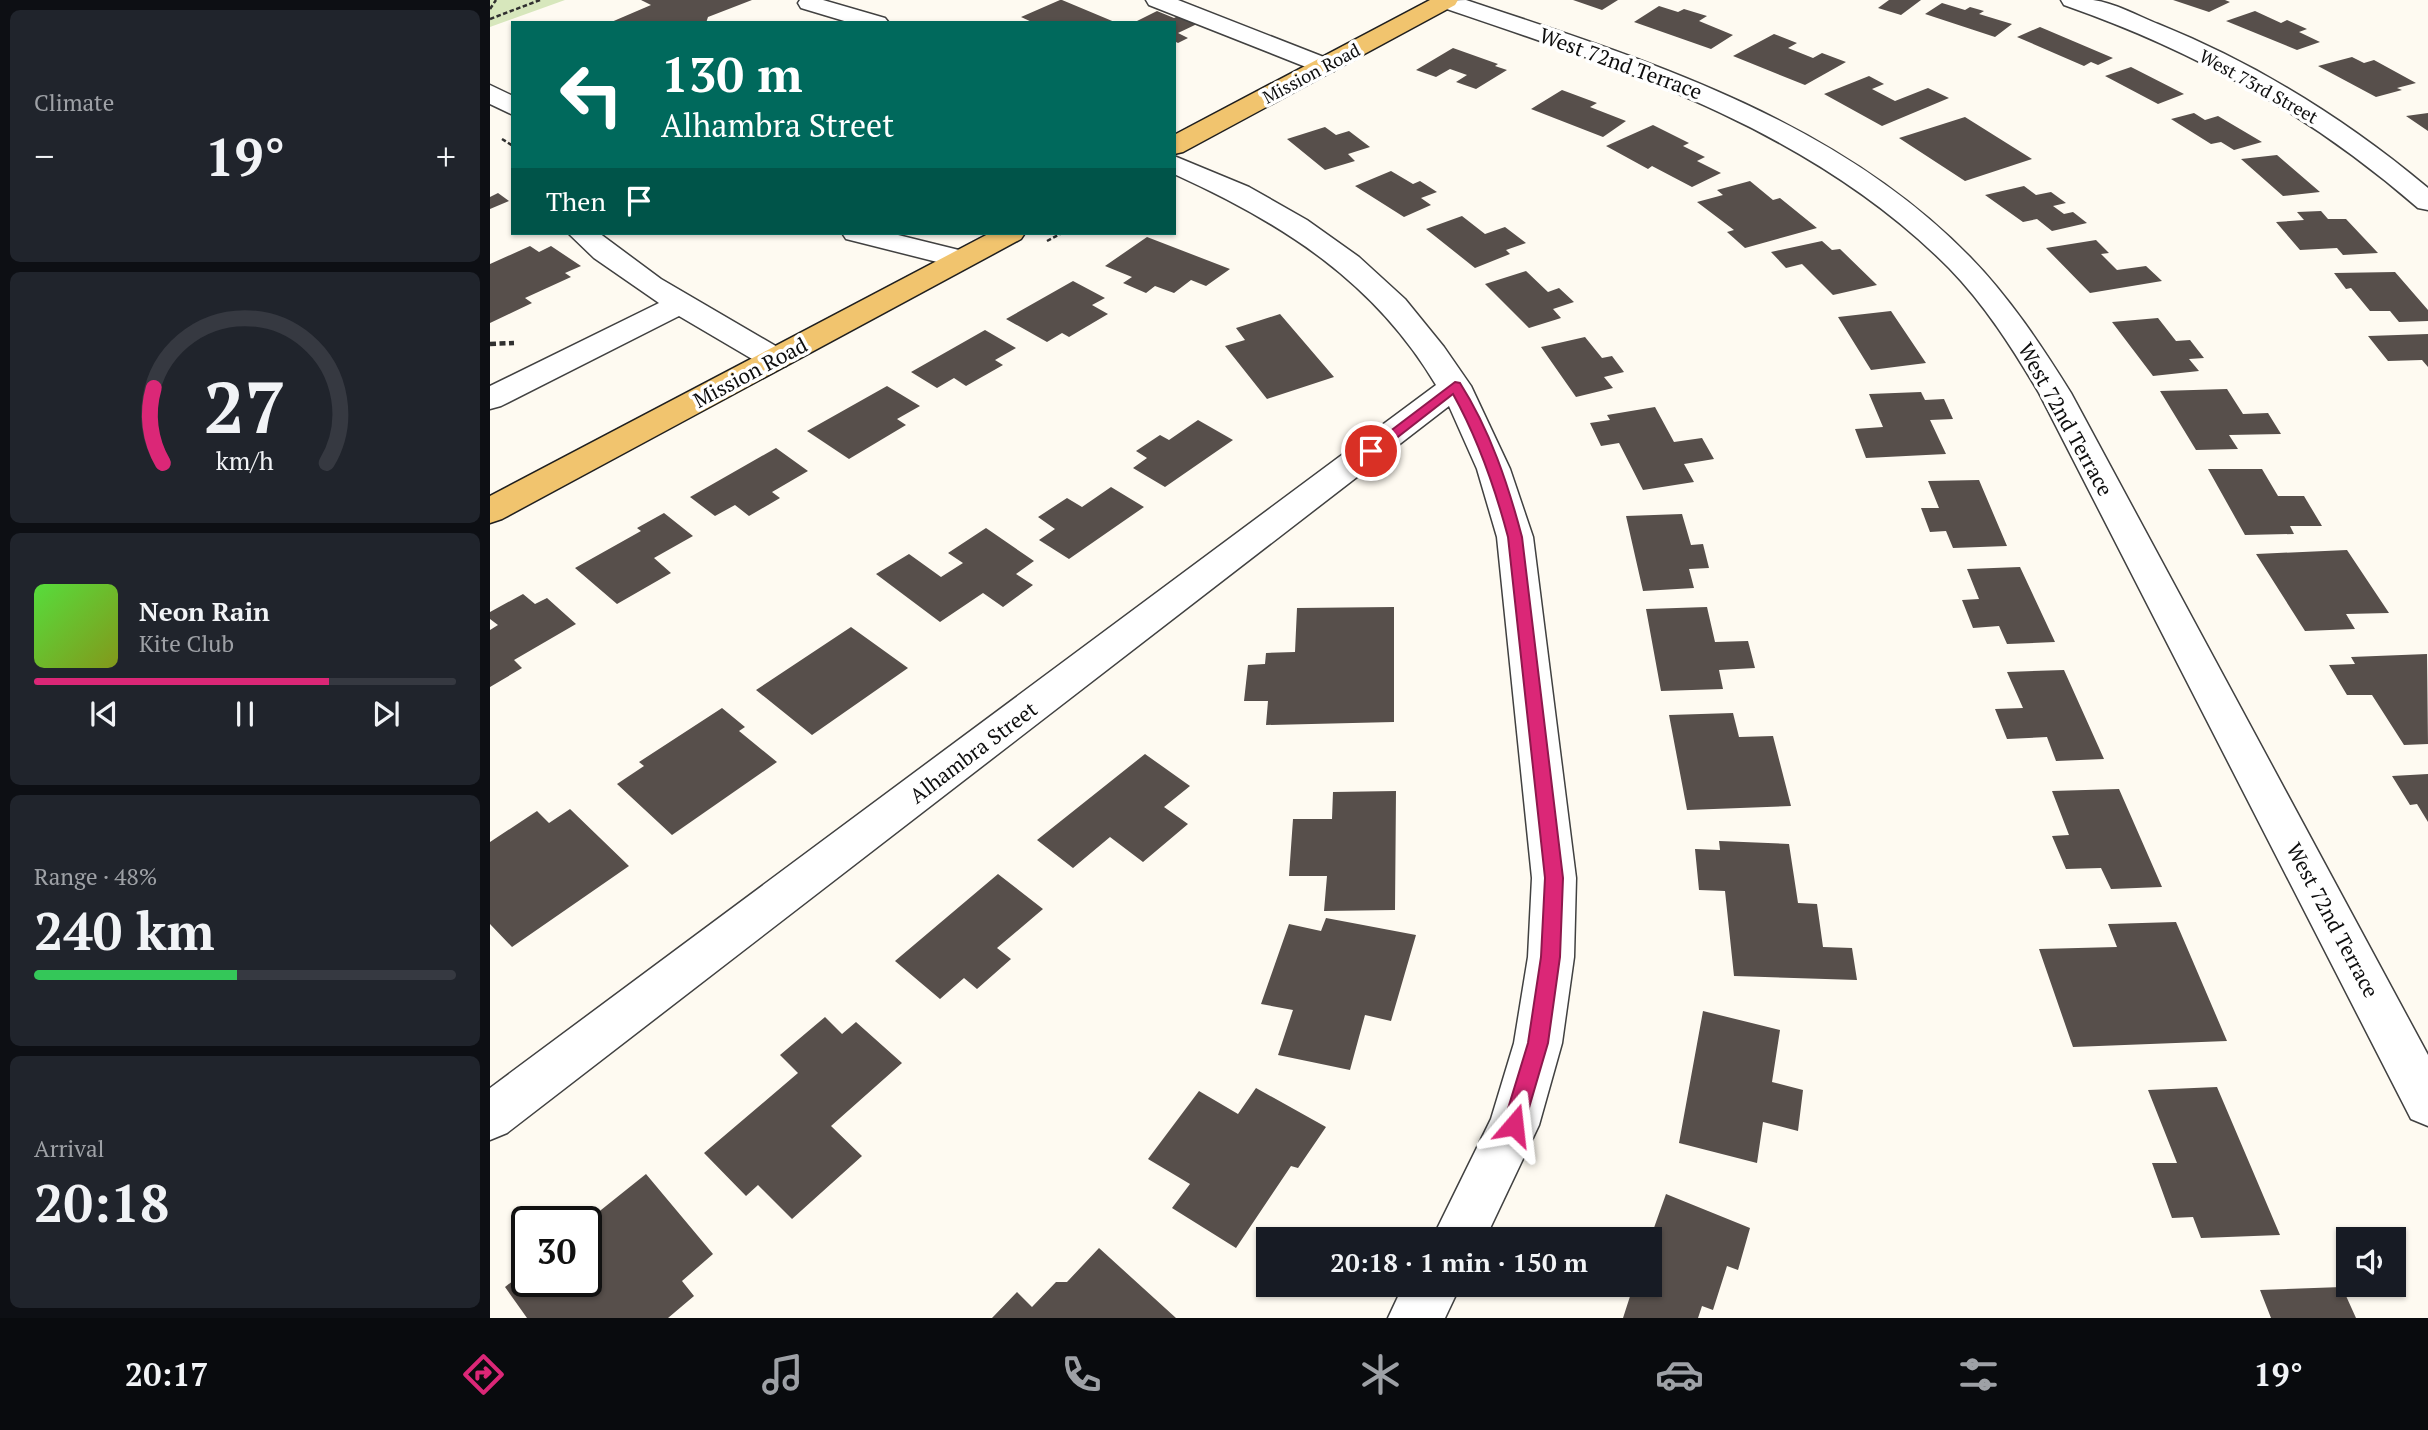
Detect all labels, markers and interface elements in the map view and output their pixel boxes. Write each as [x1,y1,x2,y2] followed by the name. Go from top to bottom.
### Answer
[1536,21,1706,105] street label: West 72nd Terrace
[1258,37,1364,109] street label: Mission Road
[661,41,803,106] text: 130 m
[2195,43,2323,129] street label: West 73rd Street
[546,49,637,140] icon: left
[34,87,114,118] text: Climate
[661,104,894,146] text: Alhambra Street
[205,122,285,191] text: 19°
[34,131,54,181] text: −
[436,131,456,181] text: +
[620,182,658,220] icon: arrive
[546,184,606,218] text: Then
[688,330,812,414] street label: Mission Road
[2012,337,2120,501] street label: West 72nd Terrace
[204,358,286,455] text: 27
[1341,421,1401,481] pin
[1352,432,1390,470] icon: arrive
[216,444,274,477] text: km/h
[139,594,270,628] text: Neon Rain
[139,628,234,659] text: Kite Club
[85,695,123,733] icon: previous
[226,695,264,733] icon: pause
[367,695,405,733] icon: next
[903,695,1043,809] street label: Alhambra Street
[2280,838,2386,1002] street label: West 72nd Terrace
[34,861,157,892] text: Range · 48%
[34,896,215,965] text: 240 km
[1477,1088,1551,1162] position arrow
[34,1133,105,1164] text: Arrival
[34,1168,169,1237] text: 20:18
[511,1206,602,1297] speed limit sign: 30
[2336,1227,2406,1297] map controls
[2336,1227,2406,1297] button: sound
[1330,1245,1588,1279] text: 20:18 · 1 min · 150 m
[459,1350,508,1399] icon: directions
[758,1350,807,1399] icon: music
[1057,1350,1106,1399] icon: phone
[1356,1350,1405,1399] icon: climate
[1655,1350,1704,1399] icon: car
[1954,1350,2003,1399] icon: filters
[125,1353,208,1395] text: 20:17
[2253,1353,2303,1395] text: 19°

